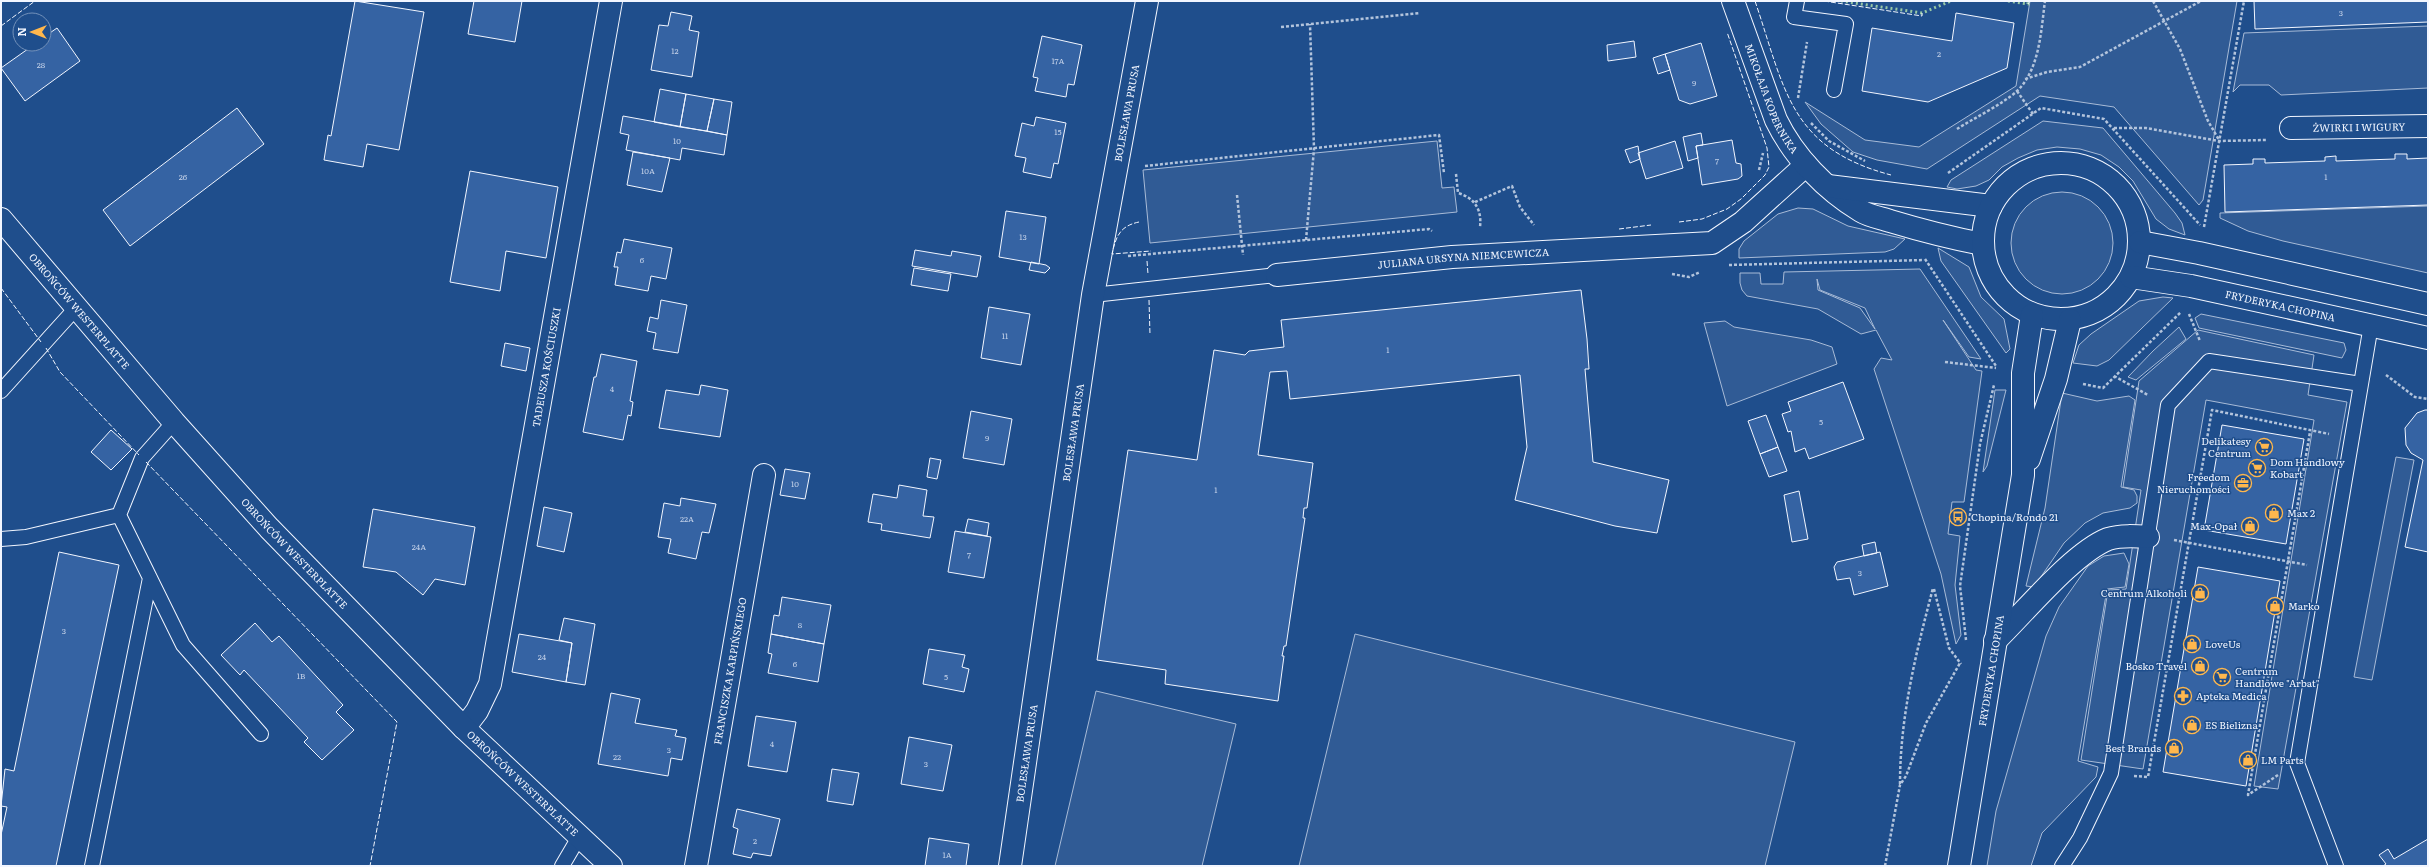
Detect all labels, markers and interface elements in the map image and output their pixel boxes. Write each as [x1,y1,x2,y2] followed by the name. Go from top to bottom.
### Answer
[2339,7,2343,18] house number: 3
[12,12,52,52] north arrow
[13,27,29,37] text: N
[1742,41,1803,157] street label: MIKOŁAJA KOPERNIKA
[671,45,679,56] house number: 12
[1937,48,1941,59] house number: 2
[1052,55,1065,66] house number: 17A
[37,59,46,70] house number: 28
[1110,62,1142,163] street label: BOLESŁAWA PRUSA
[1692,77,1696,88] house number: 9
[2313,118,2405,135] street label: ŻWIRKI I WIGURY
[1054,126,1062,137] house number: 15
[673,135,681,146] house number: 10
[1715,155,1719,166] house number: 7
[641,165,655,176] house number: 10A
[179,171,188,182] house number: 26
[2324,171,2328,182] house number: 1
[1019,231,1027,242] house number: 13
[1377,244,1550,272] street label: JULIANA URSYNA NIEMCEWICZA
[26,249,134,372] street label: OBROŃCÓW WESTERPLATTE
[640,254,645,265] house number: 6
[2224,286,2337,325] street label: FRYDERYKA CHOPINA
[528,306,564,428] street label: TADEUSZA KOŚCIUSZKI
[1002,330,1009,341] house number: 11
[1386,344,1390,355] house number: 1
[1058,382,1087,482] street label: BOLESŁAWA PRUSA
[610,383,615,394] house number: 4
[1819,416,1823,427] house number: 5
[985,432,989,443] house number: 9
[2201,433,2251,460] place label: Delikatesy Centrum
[2254,437,2274,457] supermarket icon: Delikatesy Centrum
[2270,454,2345,481] place label: Dom Handlowy Kobart
[2247,458,2267,478] supermarket icon: Dom Handlowy Kobart
[2157,469,2231,496] place label: Freedom Nieruchomości
[2233,473,2253,493] office icon: Freedom Nieruchomości
[791,478,799,489] house number: 10
[1214,484,1218,495] house number: 1
[238,494,352,612] street label: OBROŃCÓW WESTERPLATTE
[2264,503,2284,523] shop icon: Max 2
[2287,505,2315,520] place label: Max 2
[1948,507,1968,527] bus stop icon: Chopina/Rondo 21
[1971,509,2058,524] place label: Chopina/Rondo 21
[680,513,694,524] house number: 22A
[2240,516,2260,536] shop icon: Max-Opał
[2190,518,2238,533] place label: Max-Opał
[412,541,426,552] house number: 24A
[967,549,971,560] house number: 7
[1858,567,1862,578] house number: 3
[2190,583,2210,603] shop icon: Centrum Alkoholi
[2101,585,2188,600] place label: Centrum Alkoholi
[709,596,750,746] street label: FRANCISZKA KARPIŃSKIEGO
[2265,596,2285,616] shop icon: Marko
[2288,598,2320,613] place label: Marko
[1974,613,2007,727] street label: FRYDERYKA CHOPINA
[798,619,803,630] house number: 8
[62,625,66,636] house number: 3
[2182,634,2202,654] shop icon: LoveUs
[2205,636,2241,651] place label: LoveUs
[538,651,547,662] house number: 24
[2190,656,2210,676] shop icon: Bosko Travel
[793,658,798,669] house number: 6
[2125,658,2188,673] place label: Bosko Travel
[2235,663,2320,690] place label: Centrum Handlowe "Arbat"
[2212,667,2232,687] supermarket icon: Centrum Handlowe "Arbat"
[297,670,305,681] house number: 1B
[944,671,948,682] house number: 5
[2173,686,2193,706] pharmacy icon: Apteka Medica
[2196,688,2267,703] place label: Apteka Medica
[1011,703,1041,803] street label: BOLESŁAWA PRUSA
[2182,715,2202,735] shop icon: ES Bielizna
[2205,717,2258,732] place label: ES Bielizna
[464,727,582,839] street label: OBROŃCÓW WESTERPLATTE
[770,738,775,749] house number: 4
[2164,738,2184,758] shop icon: Best Brands
[2105,740,2161,755] place label: Best Brands
[667,744,671,755] house number: 3
[2238,750,2258,770] shop icon: LM Parts
[613,751,621,762] house number: 22
[2261,752,2304,767] place label: LM Parts
[924,758,928,769] house number: 3
[753,835,757,846] house number: 2
[942,849,952,860] house number: 1A

